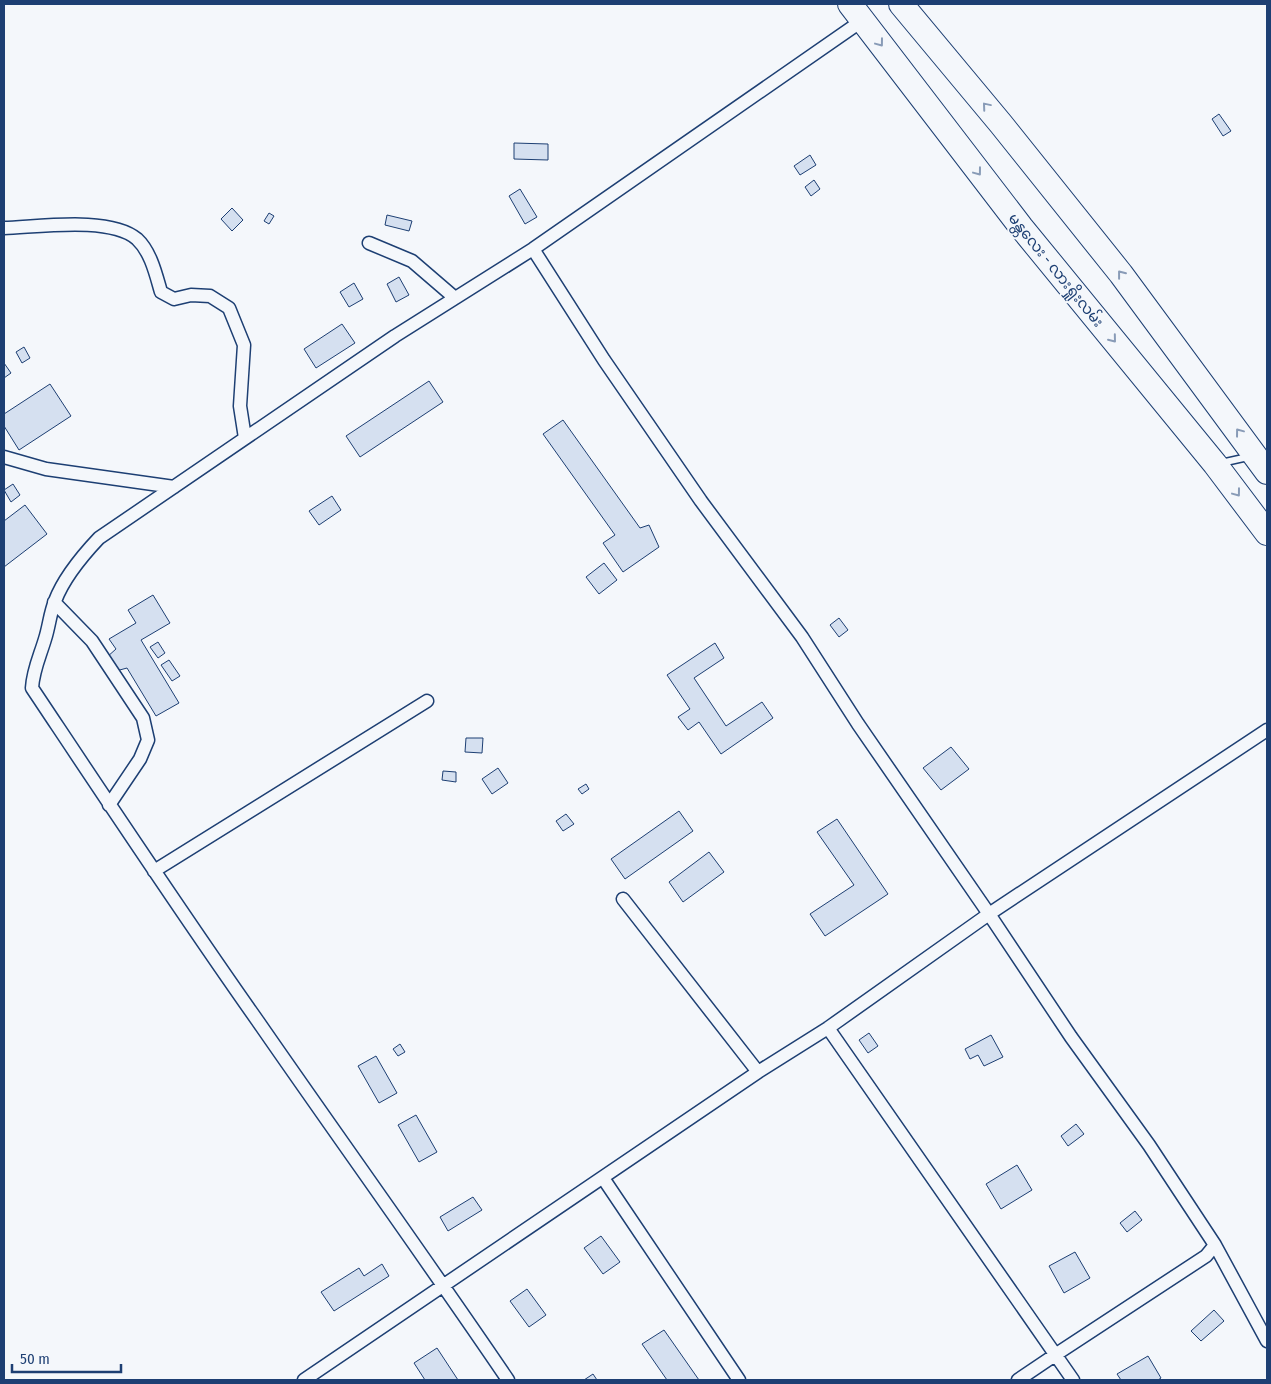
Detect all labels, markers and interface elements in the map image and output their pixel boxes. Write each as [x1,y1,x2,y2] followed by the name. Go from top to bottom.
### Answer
[874,37,883,46] one-way arrow
[983,103,992,112] one-way arrow
[972,166,981,176] one-way arrow
[1002,209,1108,332] street label: မန္တလေး - လားရှိုးလမ်း
[1118,271,1126,280] one-way arrow
[1107,334,1116,343] one-way arrow
[1236,428,1245,438] one-way arrow
[1231,487,1240,497] one-way arrow
[12,1342,121,1374] scale bar
[20,1350,50,1368] text: 50 m

